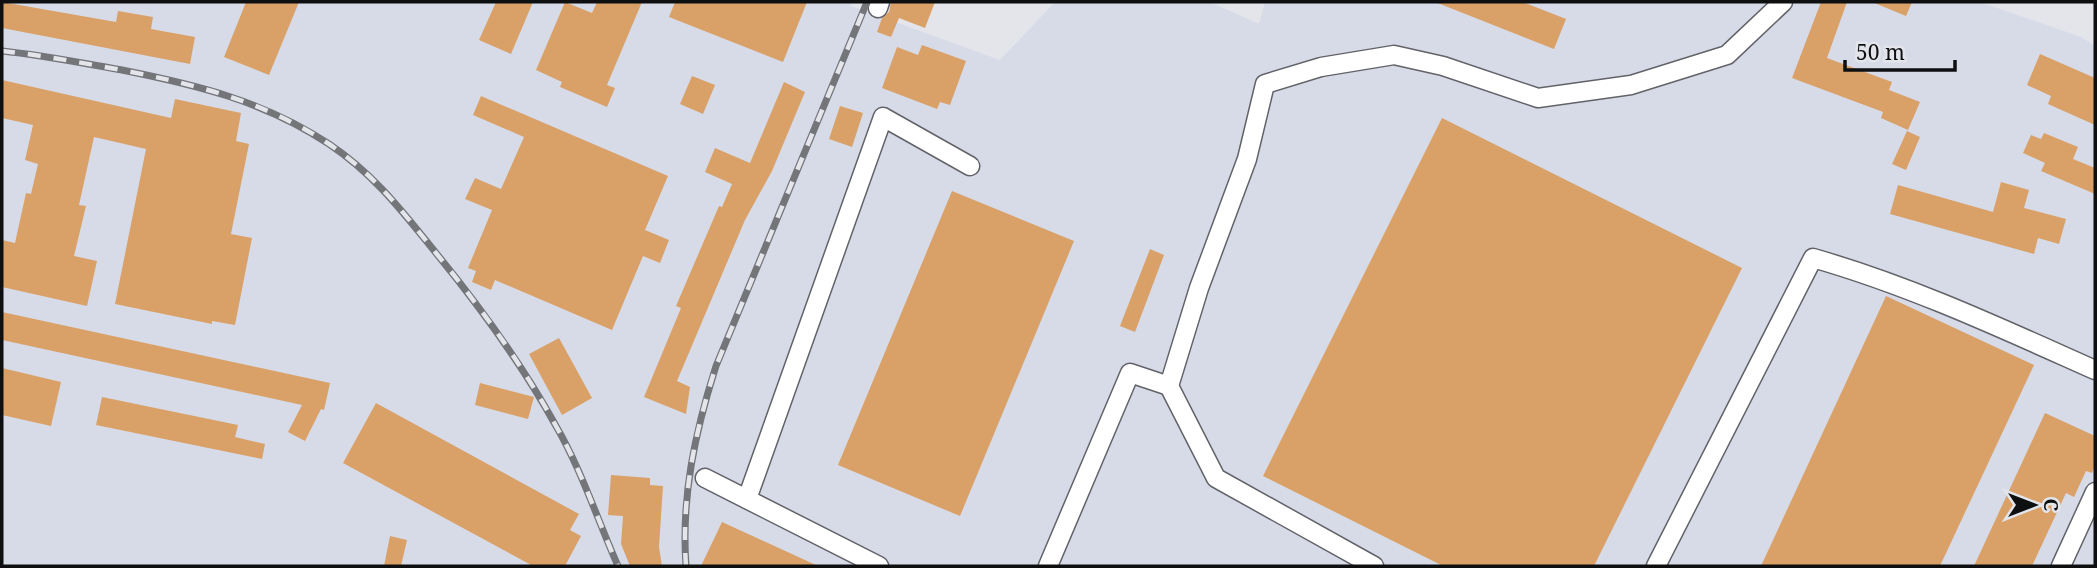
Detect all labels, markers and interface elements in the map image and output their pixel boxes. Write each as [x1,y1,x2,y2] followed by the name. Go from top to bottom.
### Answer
[1845,28,1955,72] scale bar
[1856,38,1905,66] text: 50 m
[1999,470,2069,540] north arrow
[2038,499,2064,511] text: С

